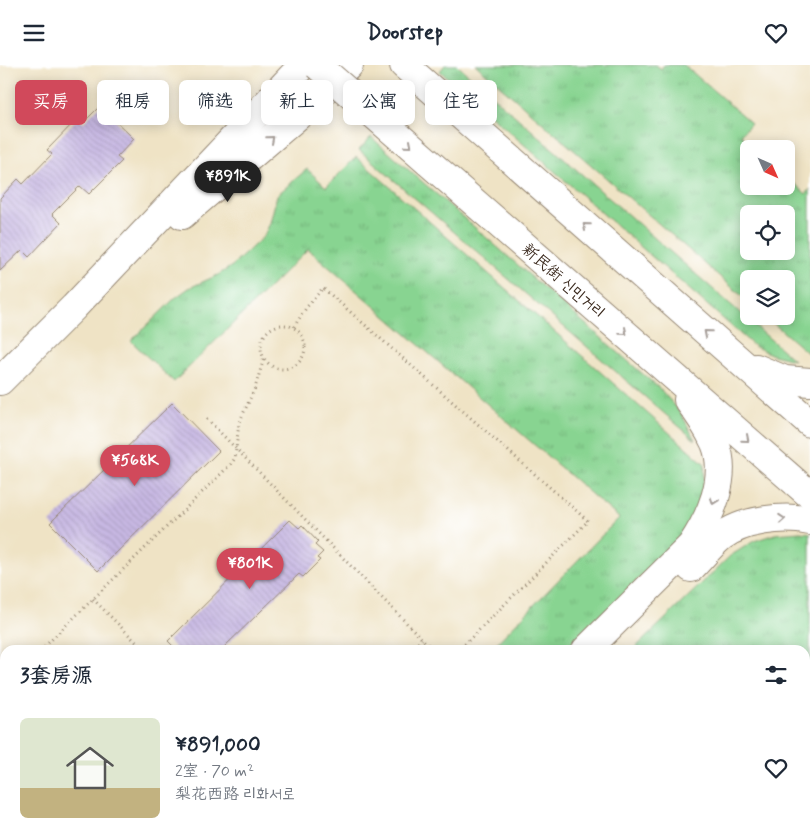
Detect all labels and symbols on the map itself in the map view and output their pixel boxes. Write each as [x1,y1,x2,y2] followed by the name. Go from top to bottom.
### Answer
[265,135,274,144] one-way arrow
[403,139,412,148] one-way arrow
[740,140,795,195] north arrow
[193,161,263,203] pin: ¥891K
[582,222,591,231] one-way arrow
[517,239,609,323] street label: 新民街 신민거리
[618,327,627,335] one-way arrow
[704,330,713,339] one-way arrow
[741,434,750,443] one-way arrow
[100,445,170,487] pin: ¥568K
[710,496,720,504] one-way arrow
[778,514,786,525] one-way arrow
[215,547,285,590] pin: ¥801K

